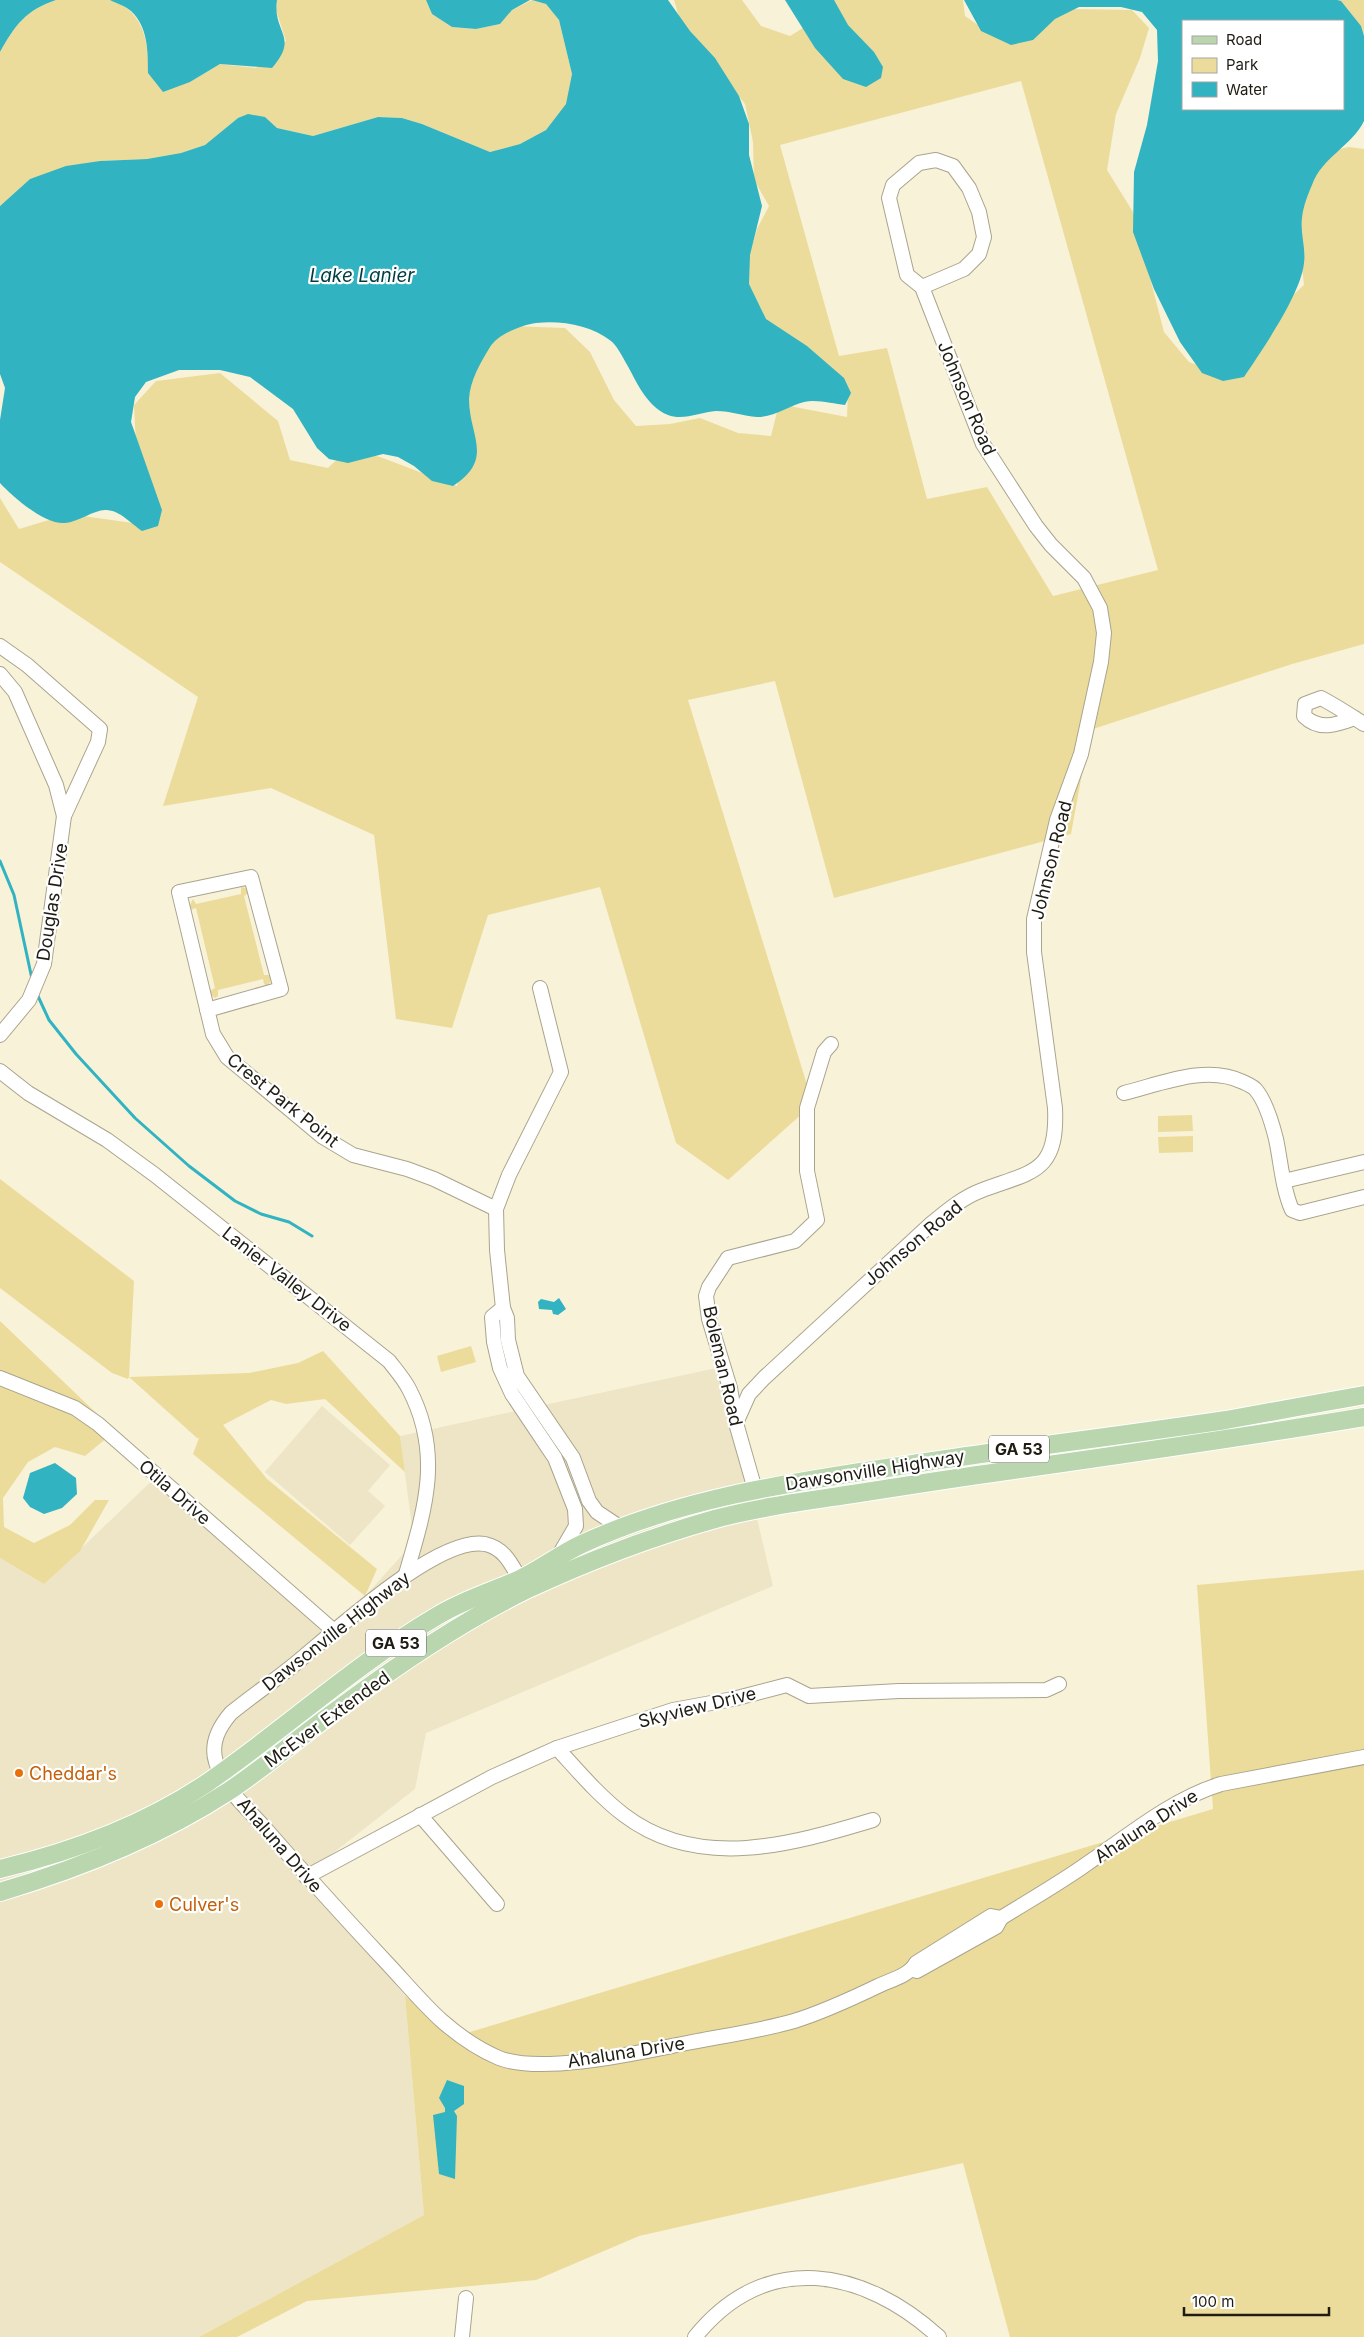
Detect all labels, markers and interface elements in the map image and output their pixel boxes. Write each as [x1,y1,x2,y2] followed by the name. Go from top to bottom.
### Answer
[1182,20,1344,110] legend
[1226,30,1262,49] text: Road
[1226,55,1259,74] text: Park
[1226,80,1268,99] text: Water
[309,264,415,287] water label: Lake Lanier
[934,338,1000,458] street label: Johnson Road
[1026,798,1076,922] street label: Johnson Road
[32,842,72,962] street label: Douglas Drive
[223,1049,343,1151] street label: Crest Park Point
[860,1196,966,1290] street label: Johnson Road
[218,1222,356,1336] street label: Lanier Valley Drive
[699,1304,747,1428] street label: Boleman Road
[989,1436,1049,1462] road number: GA 53
[784,1445,966,1495] street label: Dawsonville Highway
[135,1455,215,1529] street label: Otila Drive
[258,1567,414,1695] street label: Dawsonville Highway
[366,1630,426,1656] road number: GA 53
[260,1666,394,1772] street label: McEver Extended
[636,1682,758,1732] street label: Skyview Drive
[29,1763,117,1784] place label: Cheddar's
[13,1767,25,1779] marker: Cheddar's
[1091,1785,1201,1867] street label: Ahaluna Drive
[233,1793,327,1897] street label: Ahaluna Drive
[169,1894,239,1915] place label: Culver's
[153,1898,165,1910] marker: Culver's
[566,2032,686,2072] street label: Ahaluna Drive
[1184,2284,1329,2316] scale bar
[1192,2292,1234,2311] text: 100 m

